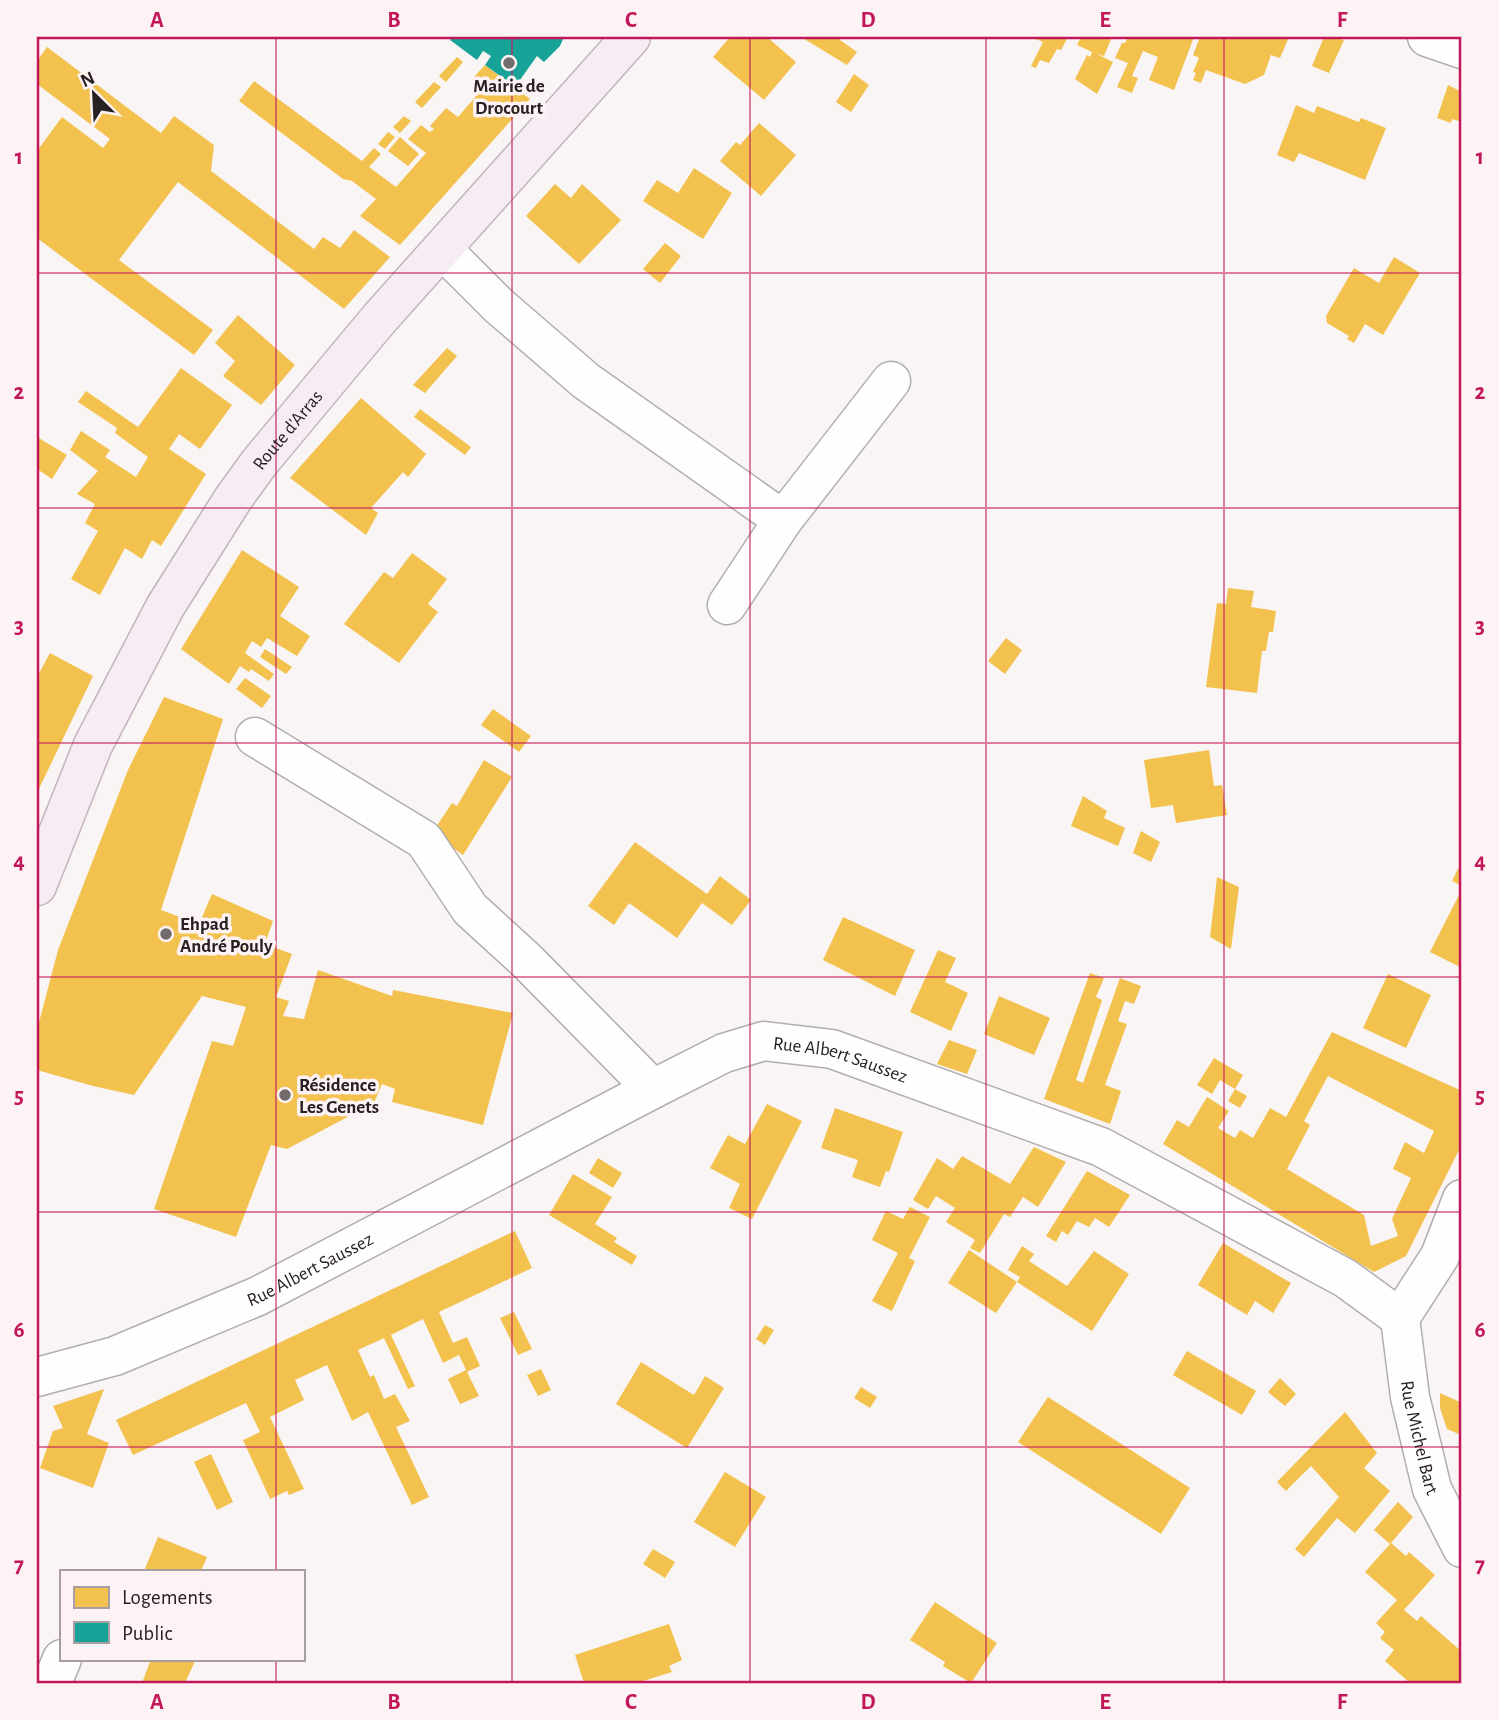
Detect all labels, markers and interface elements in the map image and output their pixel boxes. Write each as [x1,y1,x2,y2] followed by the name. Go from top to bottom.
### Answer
[150,9,164,32] text: A
[387,9,401,32] text: B
[625,9,637,32] text: C
[860,9,876,32] text: D
[1099,9,1111,32] text: E
[1337,9,1348,32] text: F
[501,55,517,71] marker: Mairie de Drocourt
[60,60,130,130] north arrow
[78,68,98,91] text: N
[473,77,545,118] place label: Mairie de Drocourt
[15,146,23,169] text: 1
[1476,146,1484,169] text: 1
[14,381,25,404] text: 2
[1475,381,1486,404] text: 2
[250,387,326,473] street label: Route d'Arras
[14,615,24,638] text: 3
[1475,615,1485,638] text: 3
[13,850,25,873] text: 4
[1474,850,1486,873] text: 4
[180,915,273,956] place label: Ehpad André Pouly
[158,926,174,942] marker: Ehpad André Pouly
[772,1034,910,1087] street label: Rue Albert Saussez
[299,1076,379,1117] place label: Résidence Les Genets
[14,1085,24,1108] text: 5
[1475,1085,1485,1108] text: 5
[277,1087,293,1103] marker: Résidence Les Genets
[244,1230,376,1311] street label: Rue Albert Saussez
[13,1319,25,1342] text: 6
[1474,1319,1486,1342] text: 6
[1397,1379,1441,1498] street label: Rue Michel Bart
[14,1554,24,1577] text: 7
[1475,1554,1485,1577] text: 7
[60,1570,304,1660] legend
[122,1587,212,1608] text: Logements
[122,1623,172,1644] text: Public
[150,1691,164,1714] text: A
[387,1691,401,1714] text: B
[625,1691,637,1714] text: C
[860,1691,876,1714] text: D
[1099,1691,1111,1714] text: E
[1337,1691,1348,1714] text: F

